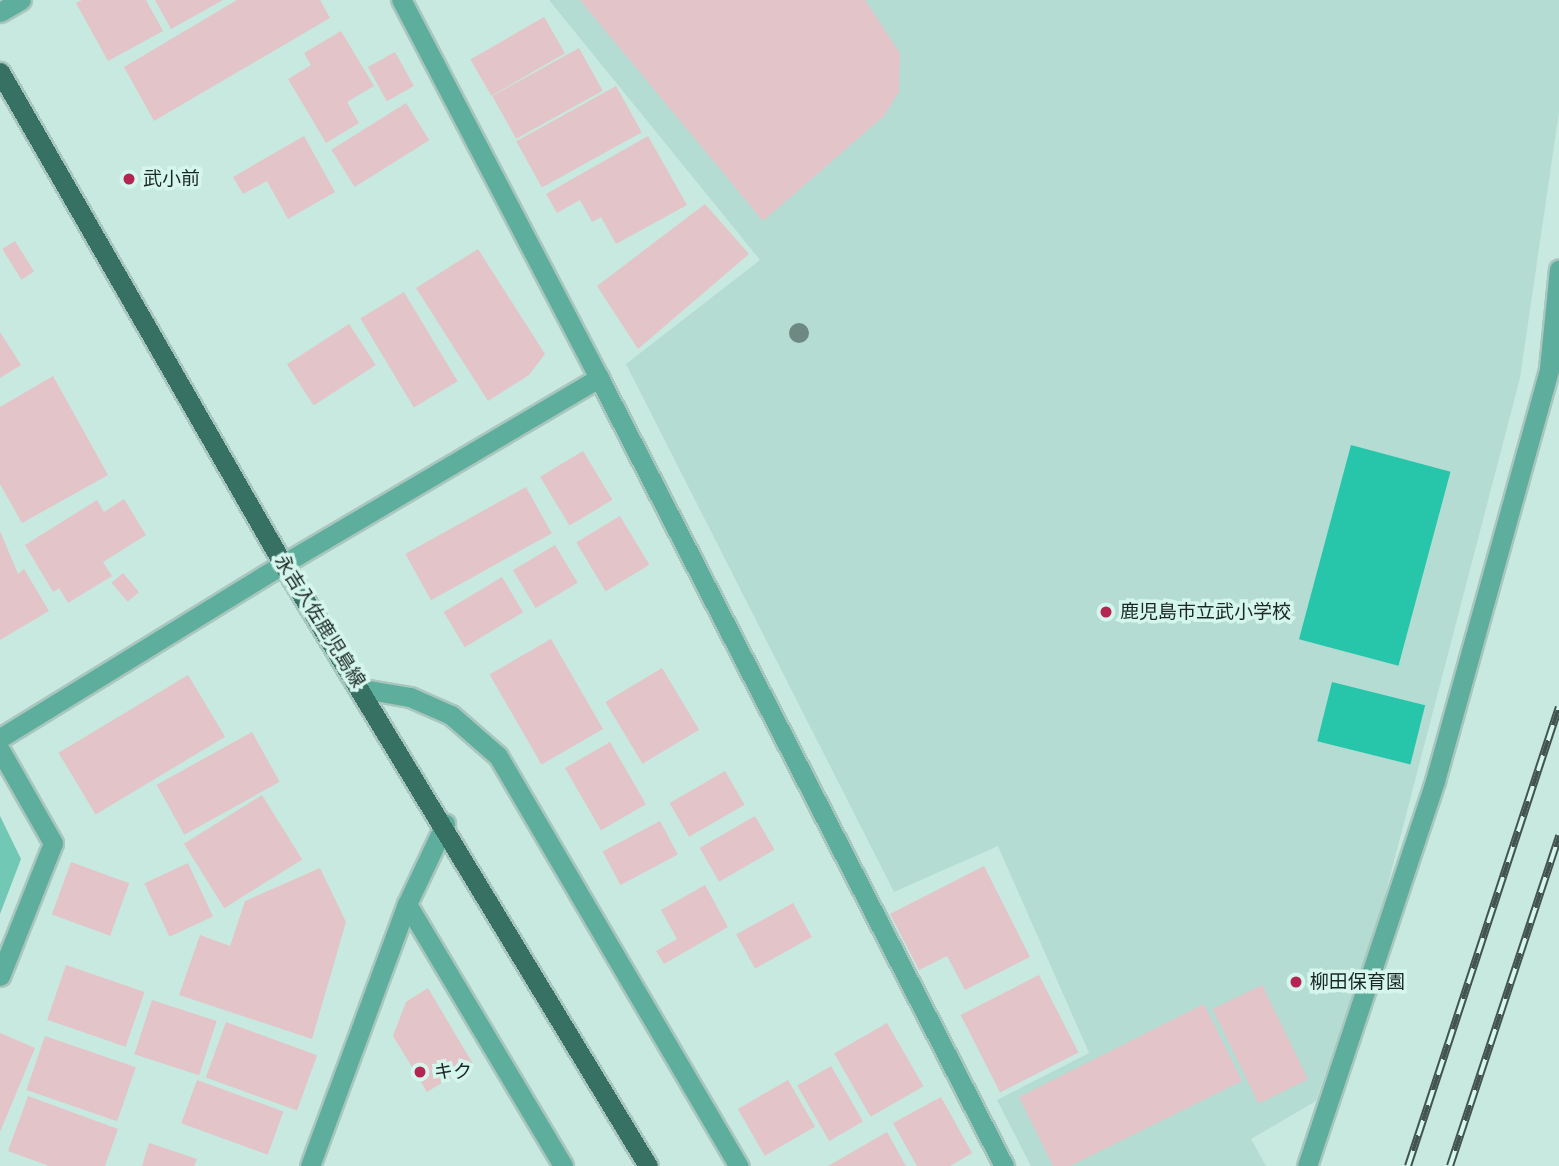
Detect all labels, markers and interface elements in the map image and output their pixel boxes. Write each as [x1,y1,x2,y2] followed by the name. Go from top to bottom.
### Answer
[143,168,200,190] place label: 武小前
[121,171,137,187] marker: 武小前
[270,551,370,691] street label: 永吉入佐鹿児島線
[1120,601,1291,623] place label: 鹿児島市立武小学校
[1098,604,1114,620] marker: 鹿児島市立武小学校
[1310,971,1405,993] place label: 柳田保育園
[1288,974,1304,990] marker: 柳田保育園
[434,1061,472,1083] place label: キク
[412,1064,428,1080] marker: キク

